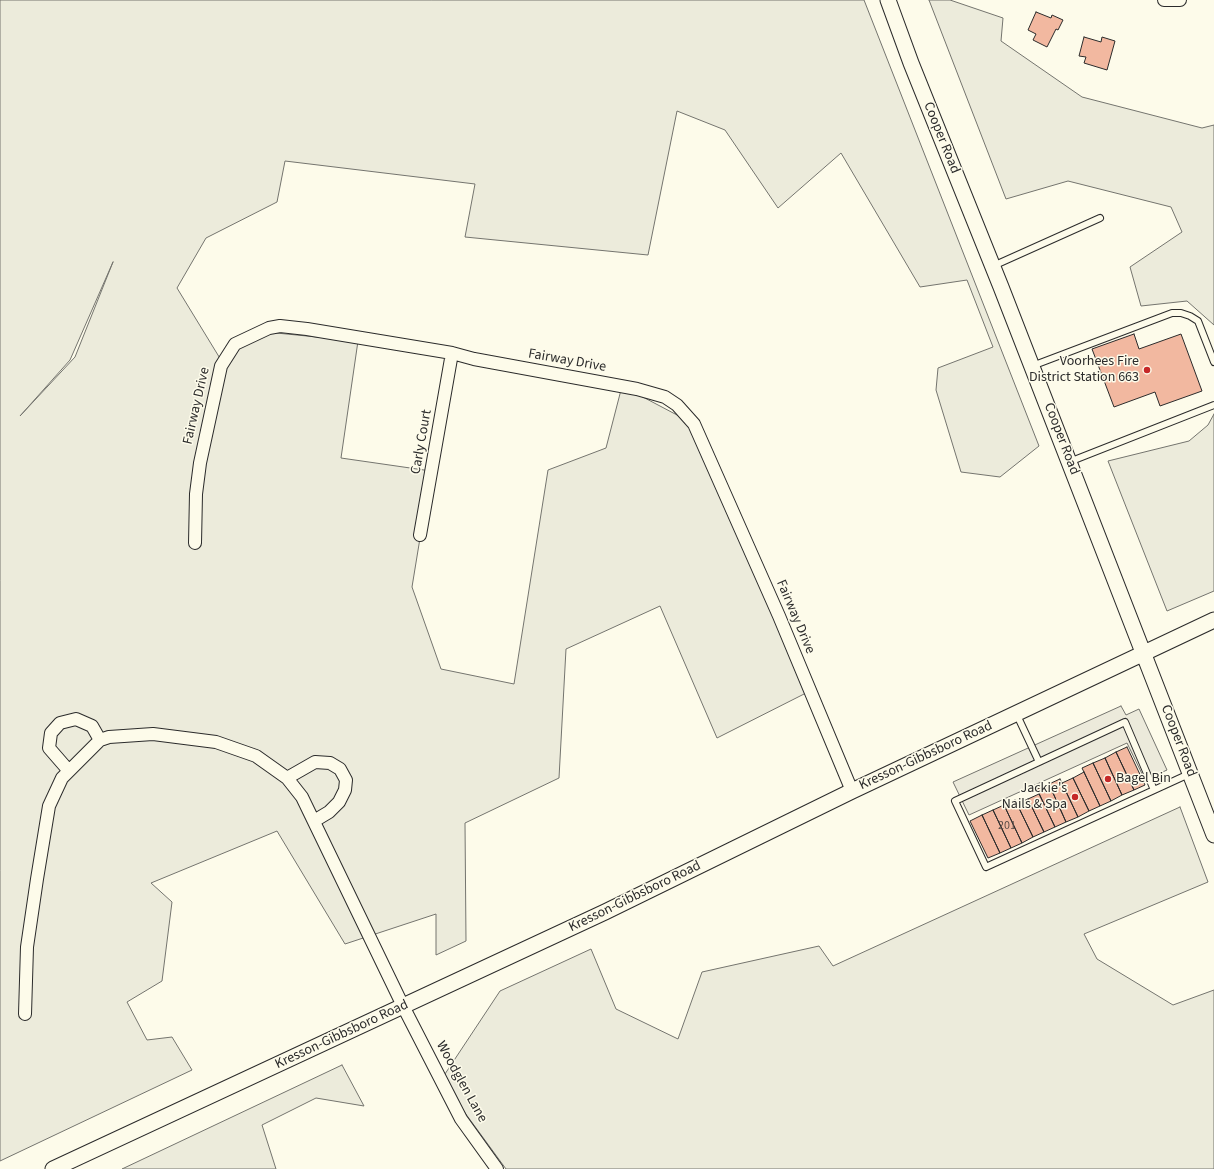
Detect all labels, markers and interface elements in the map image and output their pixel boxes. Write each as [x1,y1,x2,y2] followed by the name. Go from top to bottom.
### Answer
[919,100,963,176] street label: Cooper Road
[527,346,607,376] street label: Fairway Drive
[1029,354,1139,386] place label: Voorhees Fire District Station 663
[1142,365,1152,375] marker: Voorhees Fire District Station 663
[180,366,214,446] street label: Fairway Drive
[1040,401,1082,477] street label: Cooper Road
[408,408,436,476] street label: Carly Court
[772,577,818,657] street label: Fairway Drive
[1157,703,1199,779] street label: Cooper Road
[857,718,995,794] street label: Kresson-Gibbsboro Road
[1116,771,1171,787] place label: Bagel Bin
[1103,774,1113,784] marker: Bagel Bin
[1002,781,1067,814] place label: Jackie's Nails & Spa
[1070,792,1080,802] marker: Jackie's Nails & Spa
[998,819,1016,833] house number: 201
[566,858,704,936] street label: Kresson-Gibbsboro Road
[273,997,411,1073] street label: Kresson-Gibbsboro Road
[432,1038,490,1126] street label: Woodglen Lane

